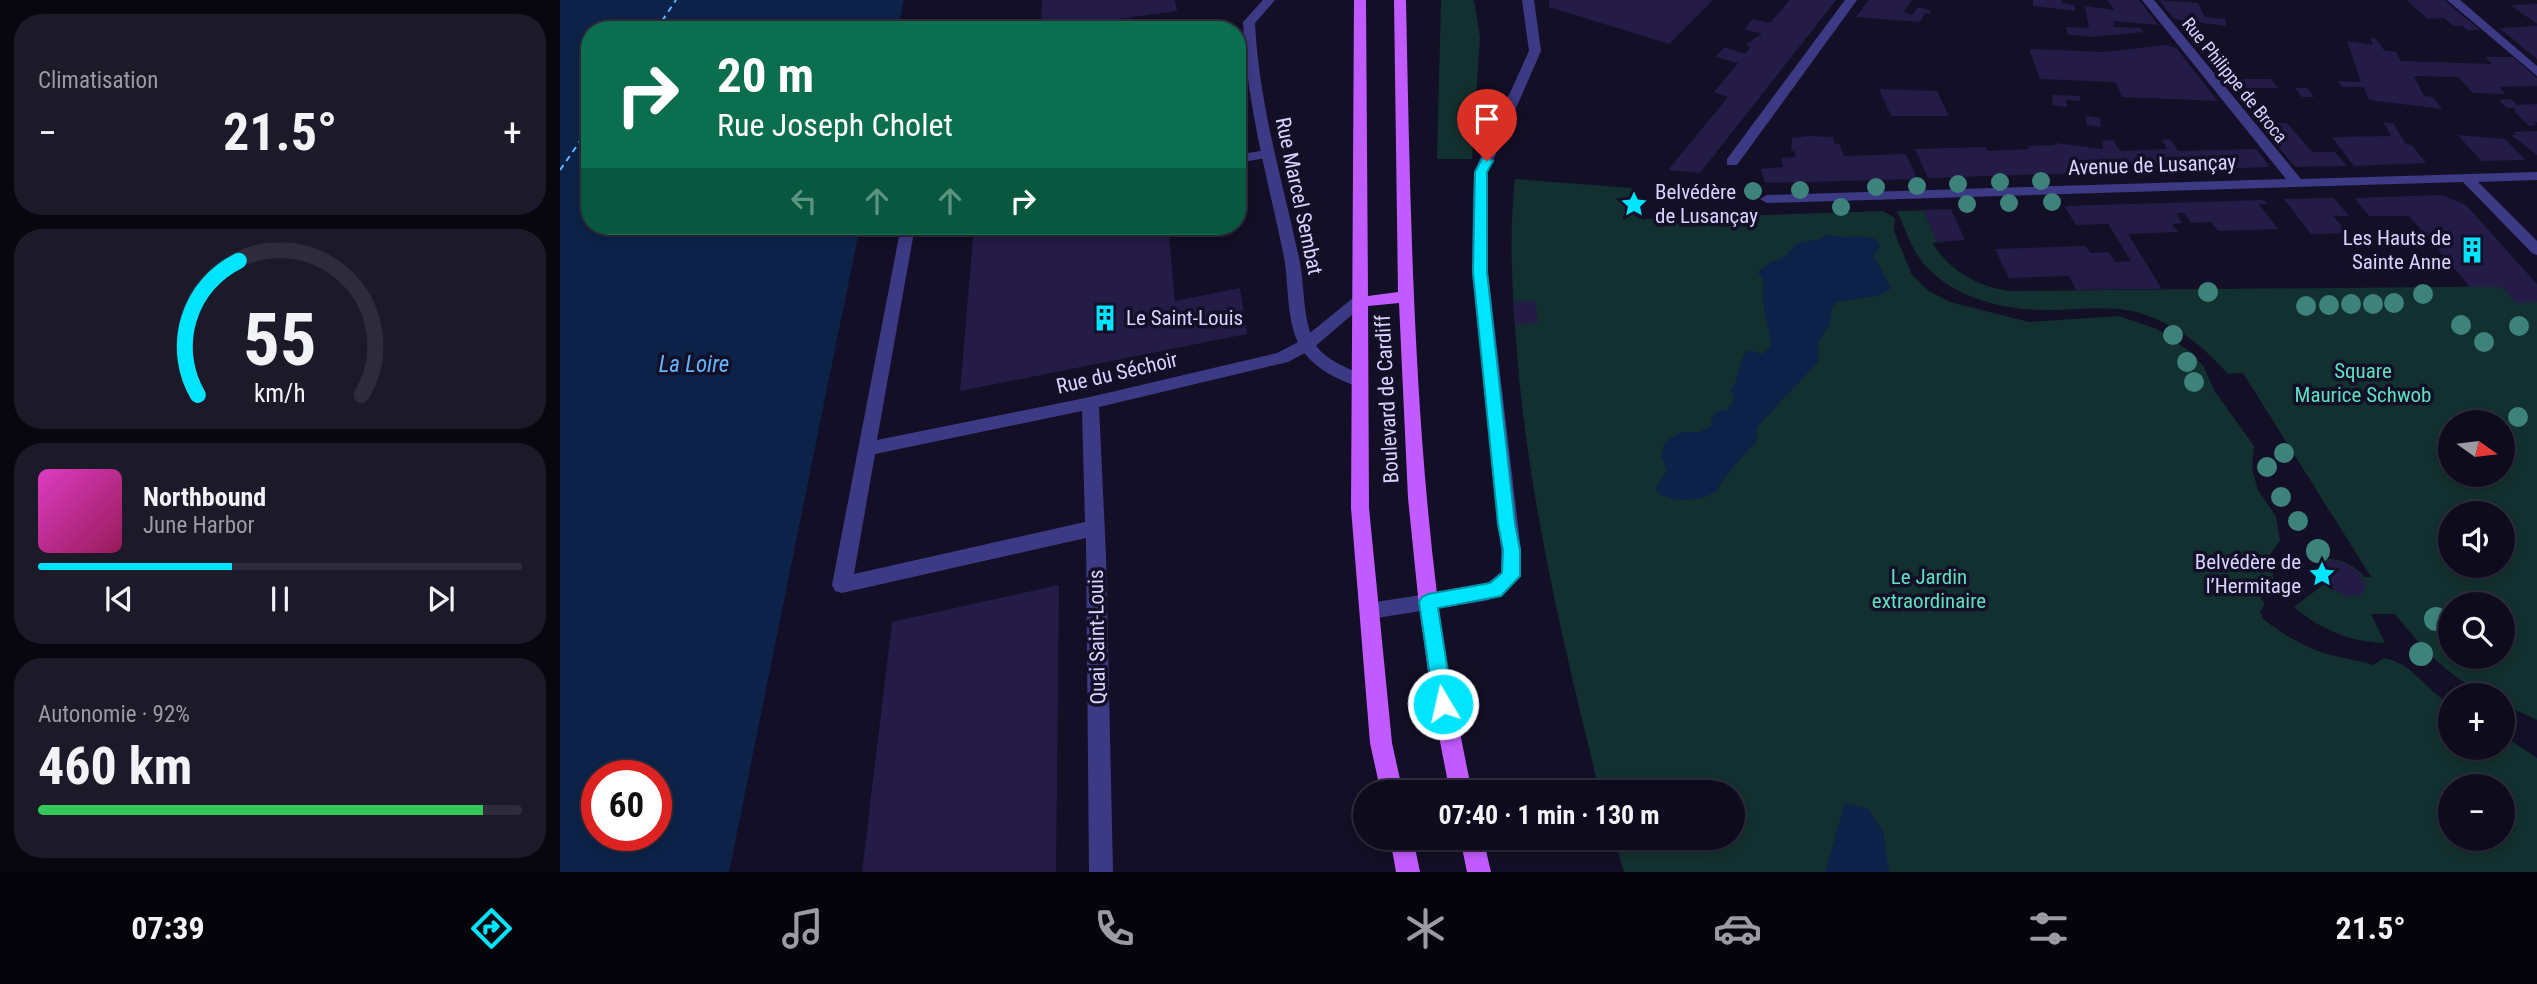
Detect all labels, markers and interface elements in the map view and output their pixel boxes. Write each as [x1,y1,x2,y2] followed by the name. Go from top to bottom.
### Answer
[2178,13,2292,147] street label: Rue Philippe de Broca
[717,47,814,104] text: 20 m
[602,49,693,140] icon: right
[38,67,158,94] text: Climatisation
[1457,89,1517,161] pin
[1468,100,1506,138] icon: arrive
[223,102,337,163] text: 21.5°
[717,106,953,144] text: Rue Joseph Cholet
[38,111,57,155] text: −
[503,111,522,155] text: +
[1271,115,1327,277] street label: Rue Marcel Sembat
[2068,150,2237,180] street label: Avenue de Lusançay
[1655,180,1758,228] place label: Belvédère de Lusançay
[785,182,823,220] icon: left
[858,182,896,220] icon: ahead
[931,182,969,220] icon: ahead
[1004,182,1042,220] icon: right
[1619,189,1649,219] place icon: Belvédère de Lusançay
[2343,226,2451,274] place label: Les Hauts de Sainte Anne
[2457,235,2487,265] building icon: Les Hauts de Sainte Anne
[243,297,317,383] text: 55
[1090,303,1120,333] building icon: Le Saint-Louis
[1126,306,1243,330] place label: Le Saint-Louis
[1371,314,1403,484] street label: Boulevard de Cardiff
[1054,347,1180,399] street label: Rue du Séchoir
[659,351,729,378] water label: La Loire
[2295,359,2431,407] park label: Square Maurice Schwob
[254,379,306,408] text: km/h
[2438,410,2515,486] north arrow
[2438,410,2515,851] map controls
[143,482,266,512] text: Northbound
[2438,501,2515,578] button: sound
[143,512,255,539] text: June Harbor
[2195,550,2301,598] place label: Belvédère de l’Hermitage
[2307,559,2337,589] place icon: Belvédère de l’Hermitage
[1872,565,1986,613] park label: Le Jardin extraordinaire
[1084,569,1110,705] street label: Quai Saint-Louis
[100,580,138,618] icon: previous
[261,580,299,618] icon: pause
[422,580,460,618] icon: next
[2438,592,2515,669] button: search
[1406,667,1480,741] position arrow
[2438,683,2515,760] button: +
[38,701,190,728] text: Autonomie · 92%
[38,736,192,797] text: 460 km
[581,760,672,851] speed limit sign: 60
[2438,774,2515,851] button: −
[1439,800,1659,830] text: 07:40 · 1 min · 130 m
[467,904,516,953] icon: directions
[778,904,827,953] icon: music
[1090,904,1139,953] icon: phone
[1401,904,1450,953] icon: climate
[1713,904,1762,953] icon: car
[2024,904,2073,953] icon: filters
[131,909,205,947] text: 07:39
[2335,909,2406,947] text: 21.5°

